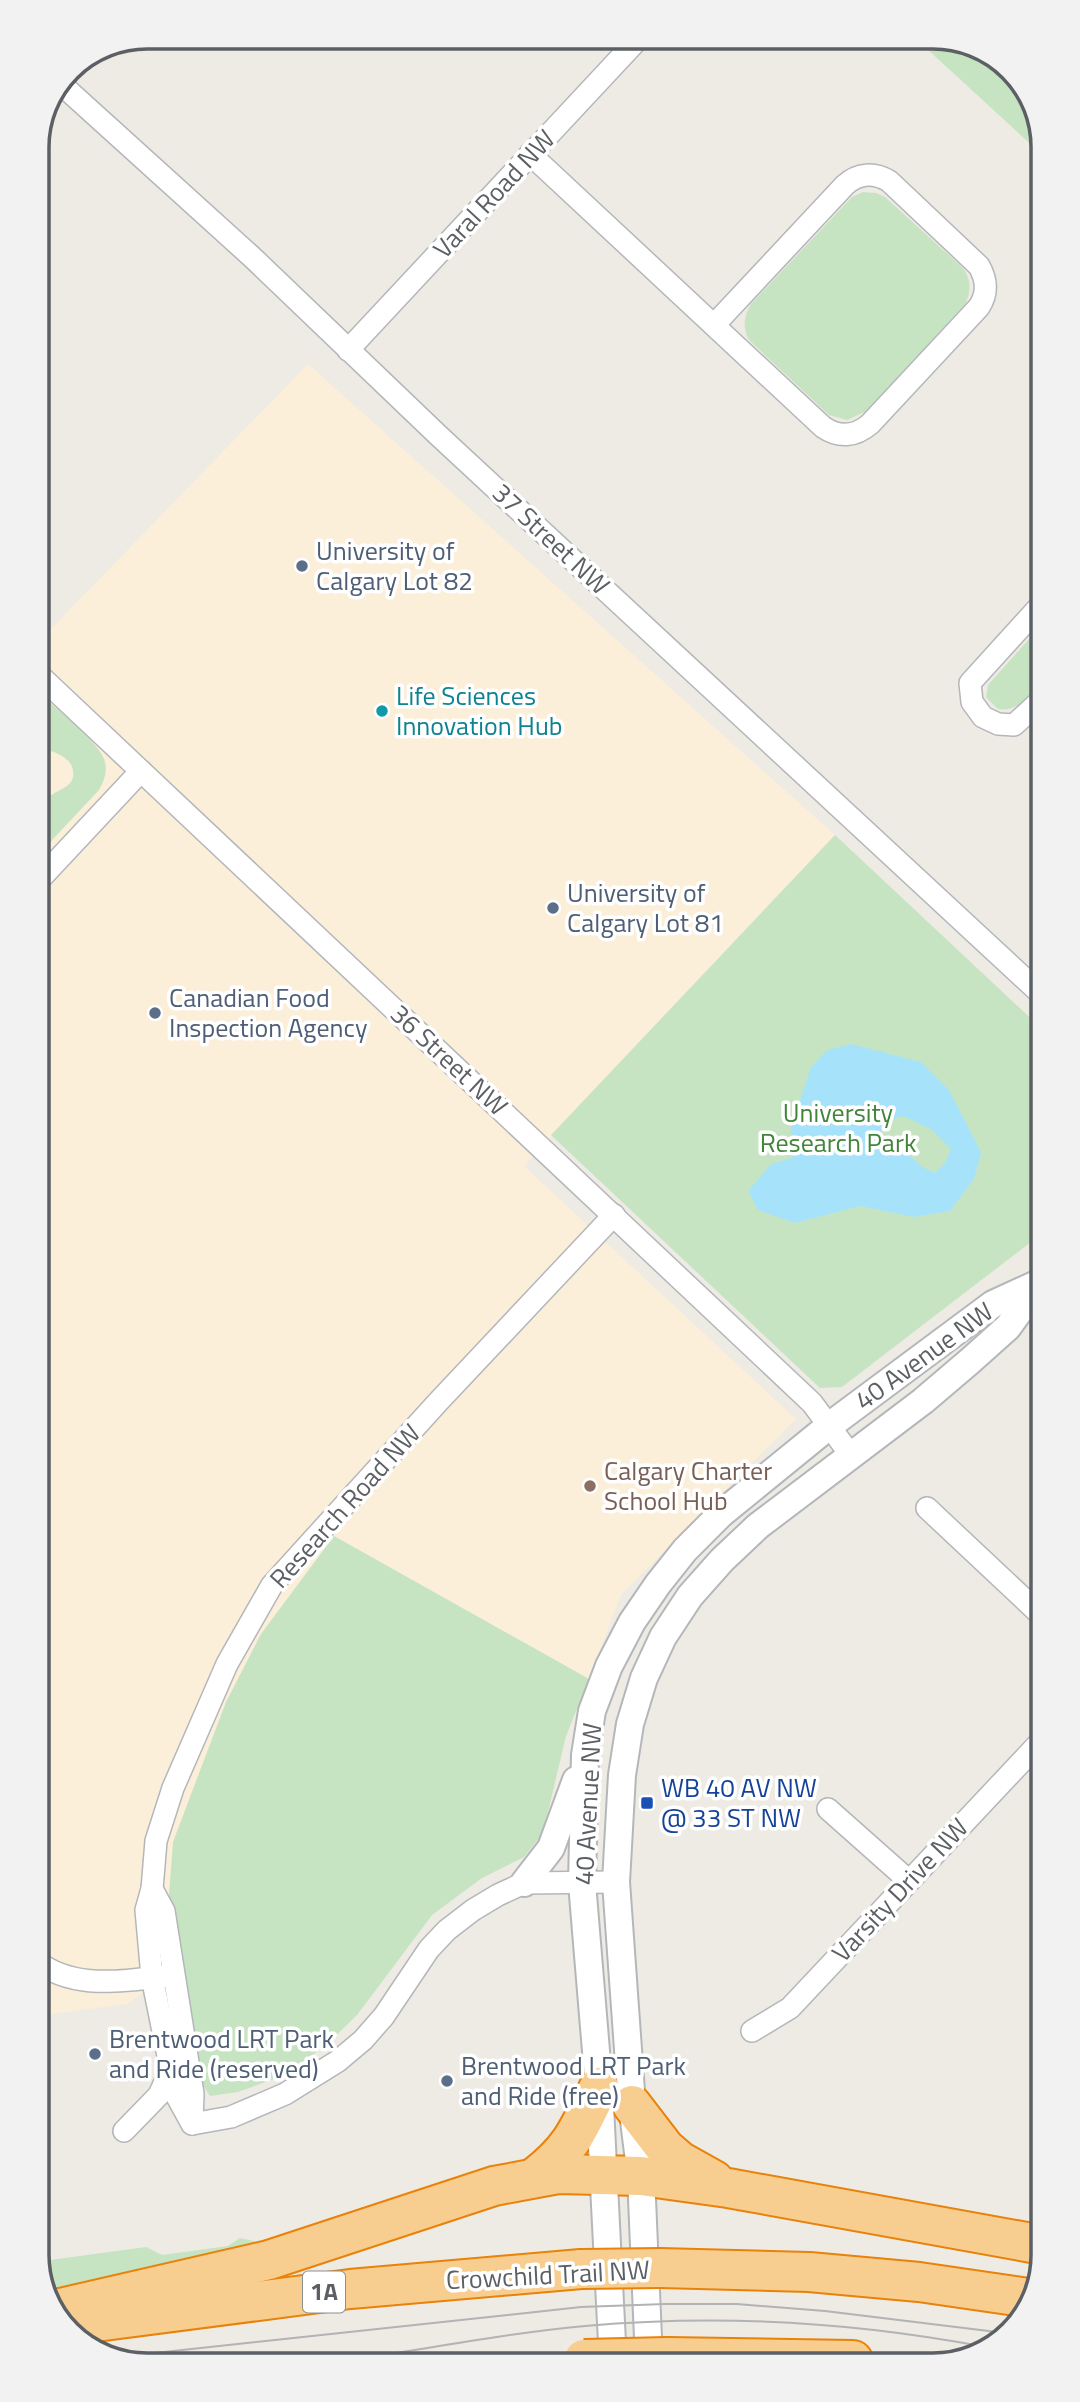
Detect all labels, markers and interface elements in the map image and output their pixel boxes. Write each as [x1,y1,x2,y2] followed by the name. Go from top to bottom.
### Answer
[424,120,564,267] street label: Varal Road NW
[484,474,619,603] street label: 37 Street NW
[316,531,473,600] place label: University of Calgary Lot 82
[294,558,310,574] marker: University of Calgary Lot 82
[396,676,562,745] place label: Life Sciences Innovation Hub
[374,703,390,719] marker: Life Sciences Innovation Hub
[567,873,724,942] place label: University of Calgary Lot 81
[545,900,561,916] marker: University of Calgary Lot 81
[169,978,367,1047] place label: Canadian Food Inspection Agency
[382,995,517,1124] street label: 36 Street NW
[147,1005,163,1021] marker: Canadian Food Inspection Agency
[760,1093,916,1162] park label: University Research Park
[847,1292,1001,1419] street label: 40 Avenue NW
[260,1415,429,1597] street label: Research Road NW
[604,1451,772,1520] place label: Calgary Charter School Hub
[582,1478,598,1494] marker: Calgary Charter School Hub
[564,1722,611,1886] street label: 40 Avenue NW
[661,1768,817,1837] place label: WB 40 AV NW @ 33 ST NW
[639,1795,655,1811] marker: WB 40 AV NW @ 33 ST NW
[822,1809,977,1971] street label: Varsity Drive NW
[109,2019,334,2088] place label: Brentwood LRT Park and Ride (reserved)
[87,2046,103,2062] marker: Brentwood LRT Park and Ride (reserved)
[461,2046,686,2115] place label: Brentwood LRT Park and Ride (free)
[439,2073,455,2089] marker: Brentwood LRT Park and Ride (free)
[445,2250,651,2299] street label: Crowchild Trail NW
[303,2272,345,2312] road number: 1A

